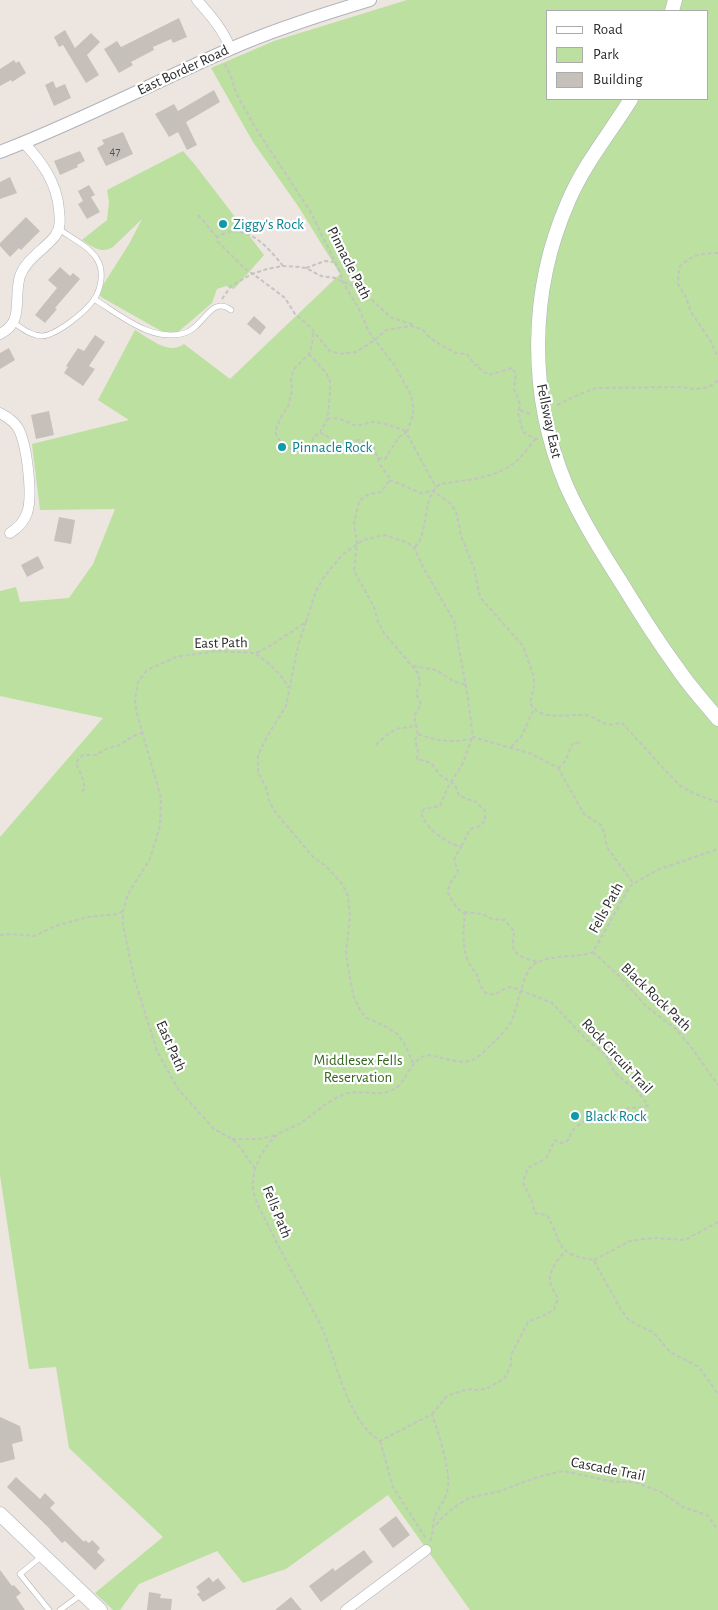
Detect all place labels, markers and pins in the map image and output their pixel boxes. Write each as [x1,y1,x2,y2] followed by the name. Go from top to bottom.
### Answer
[233,215,304,233] place label: Ziggy's Rock
[217,218,229,230] marker: Ziggy's Rock
[292,438,372,456] place label: Pinnacle Rock
[276,441,288,453] marker: Pinnacle Rock
[585,1107,647,1125] place label: Black Rock
[569,1110,581,1122] marker: Black Rock

